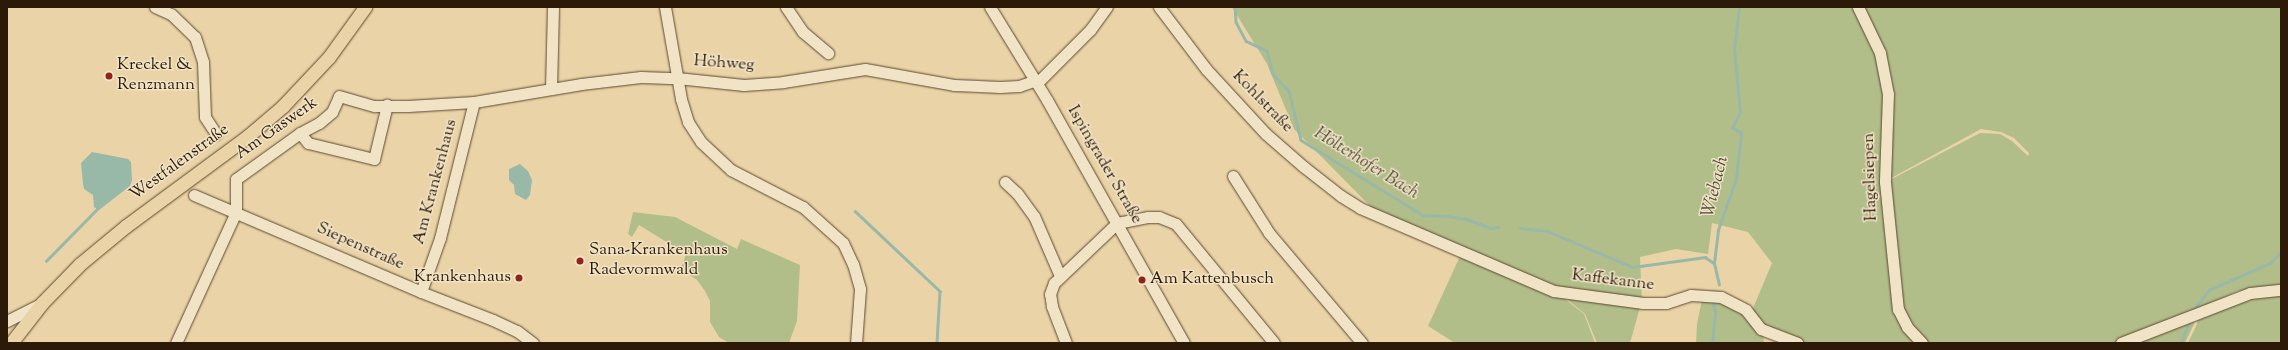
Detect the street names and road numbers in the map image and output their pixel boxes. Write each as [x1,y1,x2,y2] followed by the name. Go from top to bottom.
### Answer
[693,52,755,76] street label: Höhweg
[1227,66,1297,138] street label: Kohlstraße
[232,93,322,165] street label: Am Gaswerk
[1062,102,1146,228] street label: Ispingrader Straße
[409,117,463,247] street label: Am Krankenhaus
[126,120,234,206] street label: Westfalenstraße
[1859,132,1883,222] street label: Hagelsiepen
[313,219,407,275] street label: Siepenstraße
[1571,266,1655,296] street label: Kaffekanne

